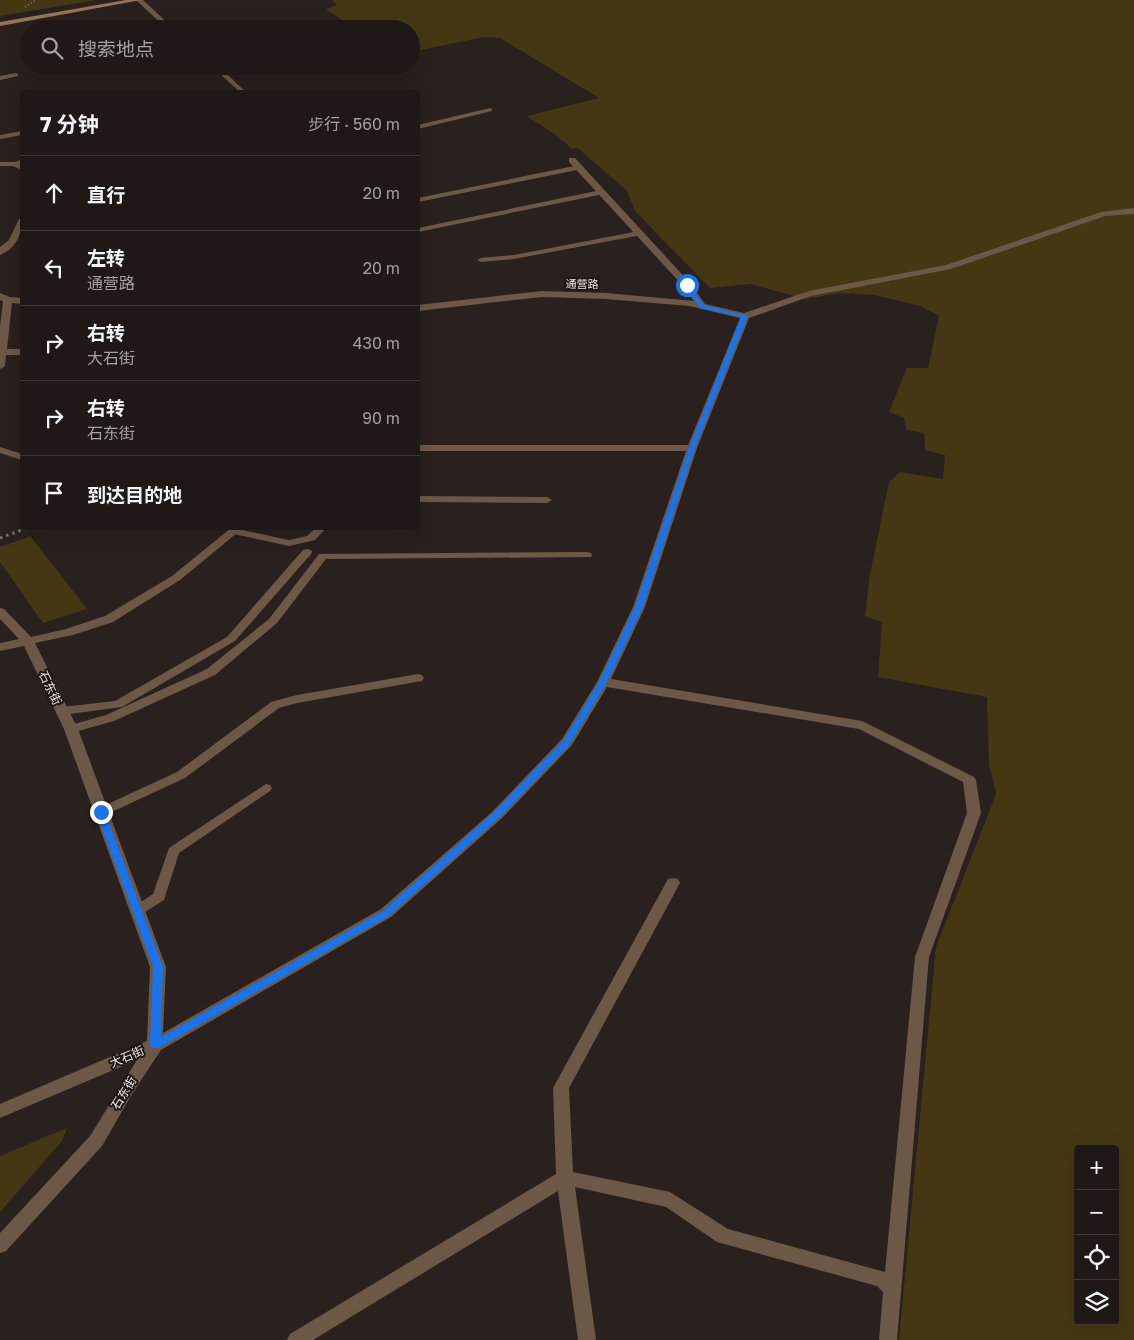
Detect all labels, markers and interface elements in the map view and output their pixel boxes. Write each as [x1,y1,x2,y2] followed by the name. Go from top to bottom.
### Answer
[20,20,420,75] search box
[38,34,66,62] icon: search
[78,37,154,60] text: 搜索地点
[40,111,99,137] text: 7 分钟
[308,114,400,134] text: 步行 · 560 m
[40,179,68,207] icon: ahead
[87,183,125,206] text: 直行
[363,183,400,203] text: 20 m
[87,246,125,269] text: 左转
[40,254,68,282] icon: left
[363,258,400,278] text: 20 m
[87,273,135,293] text: 通营路
[676,274,699,297] route start
[565,277,599,290] street label: 通营路
[87,321,125,344] text: 右转
[40,329,68,357] icon: right
[353,333,400,353] text: 430 m
[87,348,135,368] text: 大石街
[87,396,125,419] text: 右转
[40,404,68,432] icon: right
[362,408,400,428] text: 90 m
[87,423,135,443] text: 石东街
[40,479,68,507] icon: arrive
[87,483,182,506] text: 到达目的地
[36,668,65,707] street label: 石东街
[90,801,113,824] route end
[107,1043,146,1070] street label: 大石街
[108,1073,139,1112] street label: 石东街
[1074,1145,1119,1325] map controls
[1074,1145,1119,1190] button: +
[1074,1190,1119,1235] button: −
[1074,1235,1119,1280] button: locate
[1074,1280,1119,1325] button: layers

